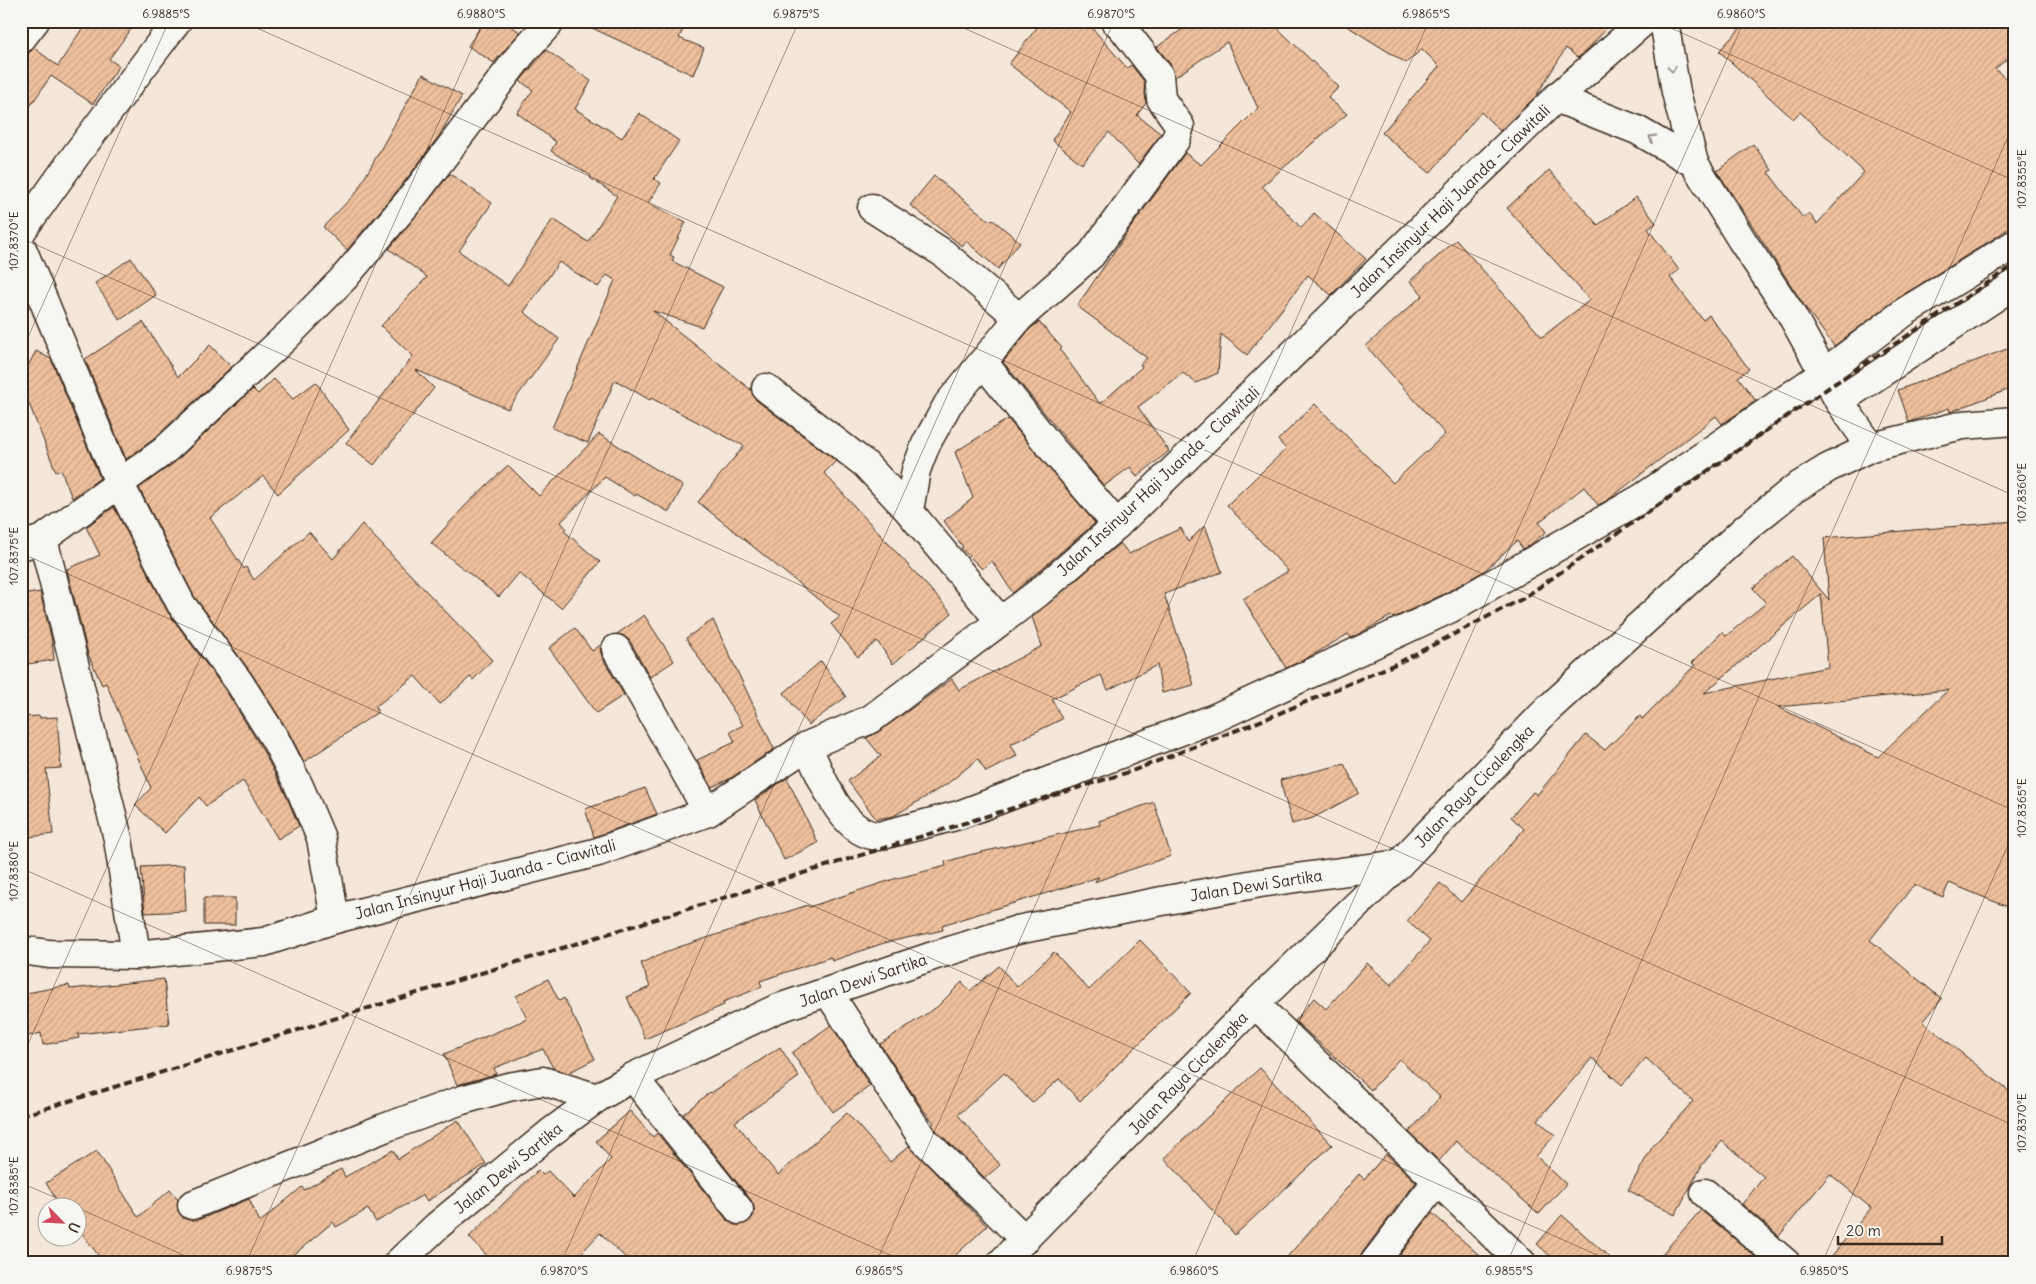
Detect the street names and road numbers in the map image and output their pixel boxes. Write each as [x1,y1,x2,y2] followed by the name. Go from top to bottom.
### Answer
[1346,100,1554,302] street label: Jalan Insinyur Haji Juanda - Ciawitali
[1053,382,1263,580] street label: Jalan Insinyur Haji Juanda - Ciawitali
[1410,720,1538,852] street label: Jalan Raya Cicalengka
[352,834,618,924] street label: Jalan Insinyur Haji Juanda - Ciawitali
[1188,865,1324,905] street label: Jalan Dewi Sartika
[797,949,929,1011] street label: Jalan Dewi Sartika
[1124,1007,1252,1139] street label: Jalan Raya Cicalengka
[450,1118,566,1218] street label: Jalan Dewi Sartika

